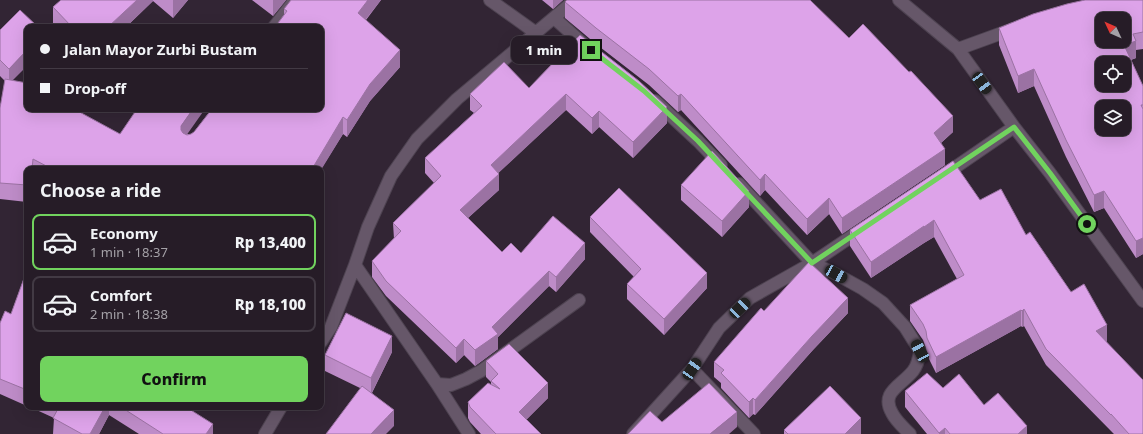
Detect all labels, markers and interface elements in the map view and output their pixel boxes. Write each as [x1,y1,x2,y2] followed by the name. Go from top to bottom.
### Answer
[1095,12,1131,48] north arrow
[1095,12,1131,136] map controls
[511,36,577,64] callout: 1 min
[64,39,257,59] text: Jalan Mayor Zurbi Bustam
[526,41,562,59] text: 1 min
[582,41,600,59] route end
[1095,56,1131,92] button: locate
[970,70,994,96] car
[64,78,126,98] text: Drop-off
[1095,100,1131,136] button: layers
[40,178,161,202] text: Choose a ride
[1078,215,1096,233] route start
[90,223,158,243] text: Economy
[42,224,78,260] icon: car
[235,232,306,252] text: Rp 13,400
[90,243,168,261] text: 1 min · 18:37
[823,263,849,285] car
[90,285,152,305] text: Comfort
[42,286,78,322] icon: car
[235,294,306,314] text: Rp 18,100
[727,295,753,321] car
[90,305,168,323] text: 2 min · 18:38
[909,338,931,364] car
[40,356,308,402] button: Confirm
[680,356,704,382] car

